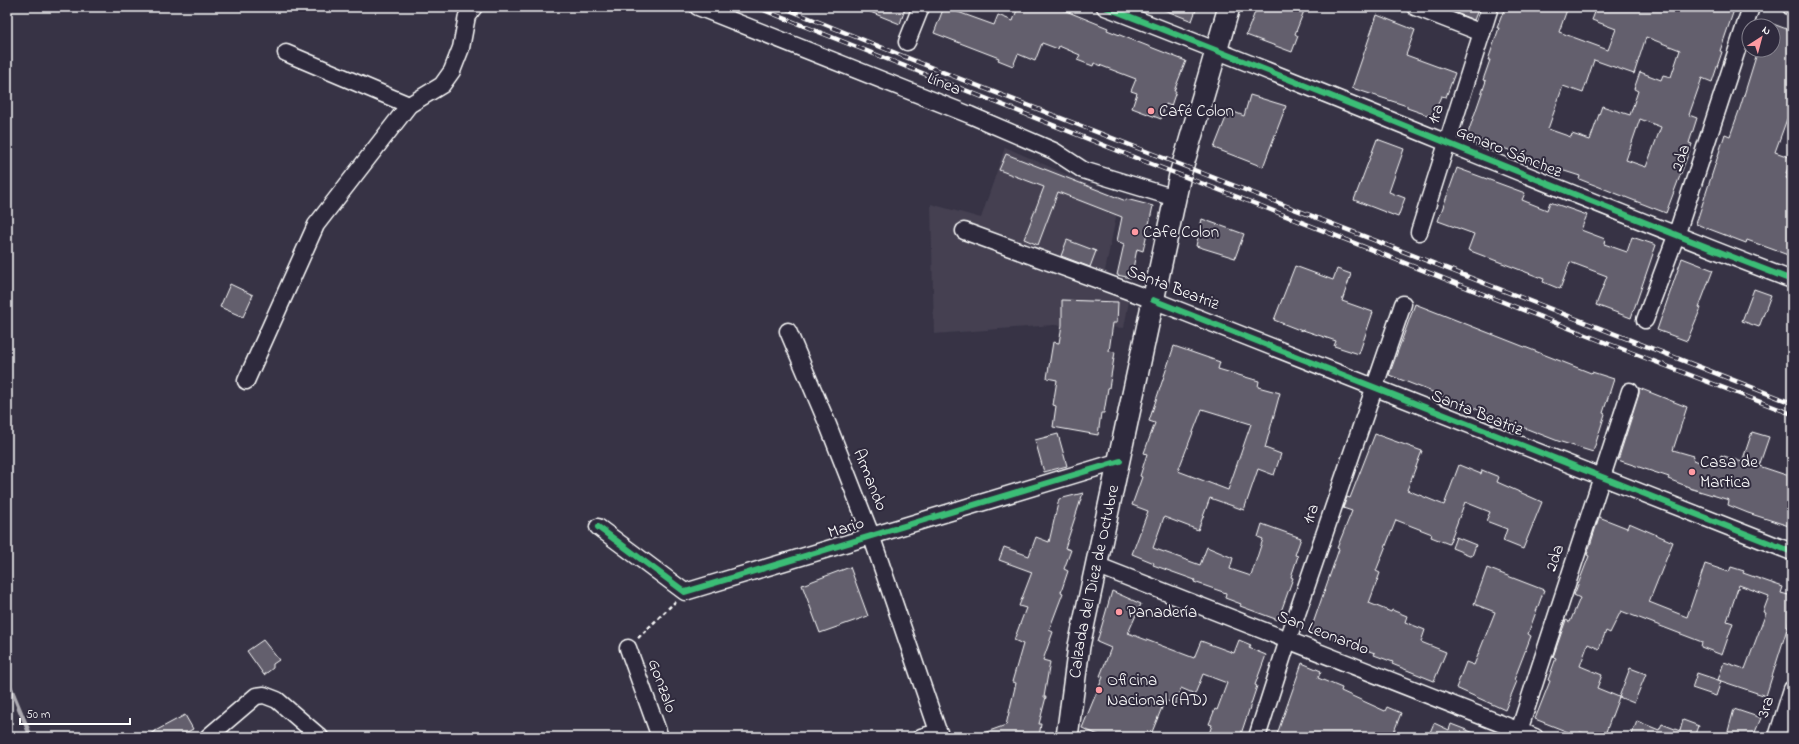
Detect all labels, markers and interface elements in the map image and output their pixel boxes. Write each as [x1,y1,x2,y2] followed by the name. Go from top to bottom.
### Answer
[1741,18,1781,58] north arrow
[1759,22,1774,39] text: N
[923,66,965,102] street label: Línea
[1159,99,1234,124] place label: Café Colon
[1421,101,1451,127] street label: 1ra
[1146,106,1156,116] marker: Café Colon
[1452,119,1567,185] street label: Genaro Sánchez
[1665,141,1697,175] street label: 2da
[1143,220,1219,245] place label: Cafe Colon
[1130,227,1140,237] marker: Cafe Colon
[1123,259,1224,317] street label: Santa Beatriz
[1427,383,1527,443] street label: Santa Beatriz
[846,445,894,515] street label: Armando
[1700,450,1758,495] place label: Casa de Martica
[1687,467,1697,477] marker: Casa de Martica
[1062,482,1126,680] street label: Calzada del Diez de Octubre
[1296,501,1326,527] street label: 1ra
[825,511,867,545] street label: Mario
[1539,541,1571,575] street label: 2da
[1127,600,1197,625] place label: Panadería
[1273,604,1373,662] street label: San Leonardo
[1114,607,1124,617] marker: Panadería
[641,655,683,717] street label: Gonzalo
[1107,668,1207,713] place label: Oficina Nacional (AD)
[1094,685,1104,695] marker: Oficina Nacional (AD)
[1751,693,1781,721] street label: 3ra
[20,700,130,726] scale bar
[26,706,50,724] text: 50 m

